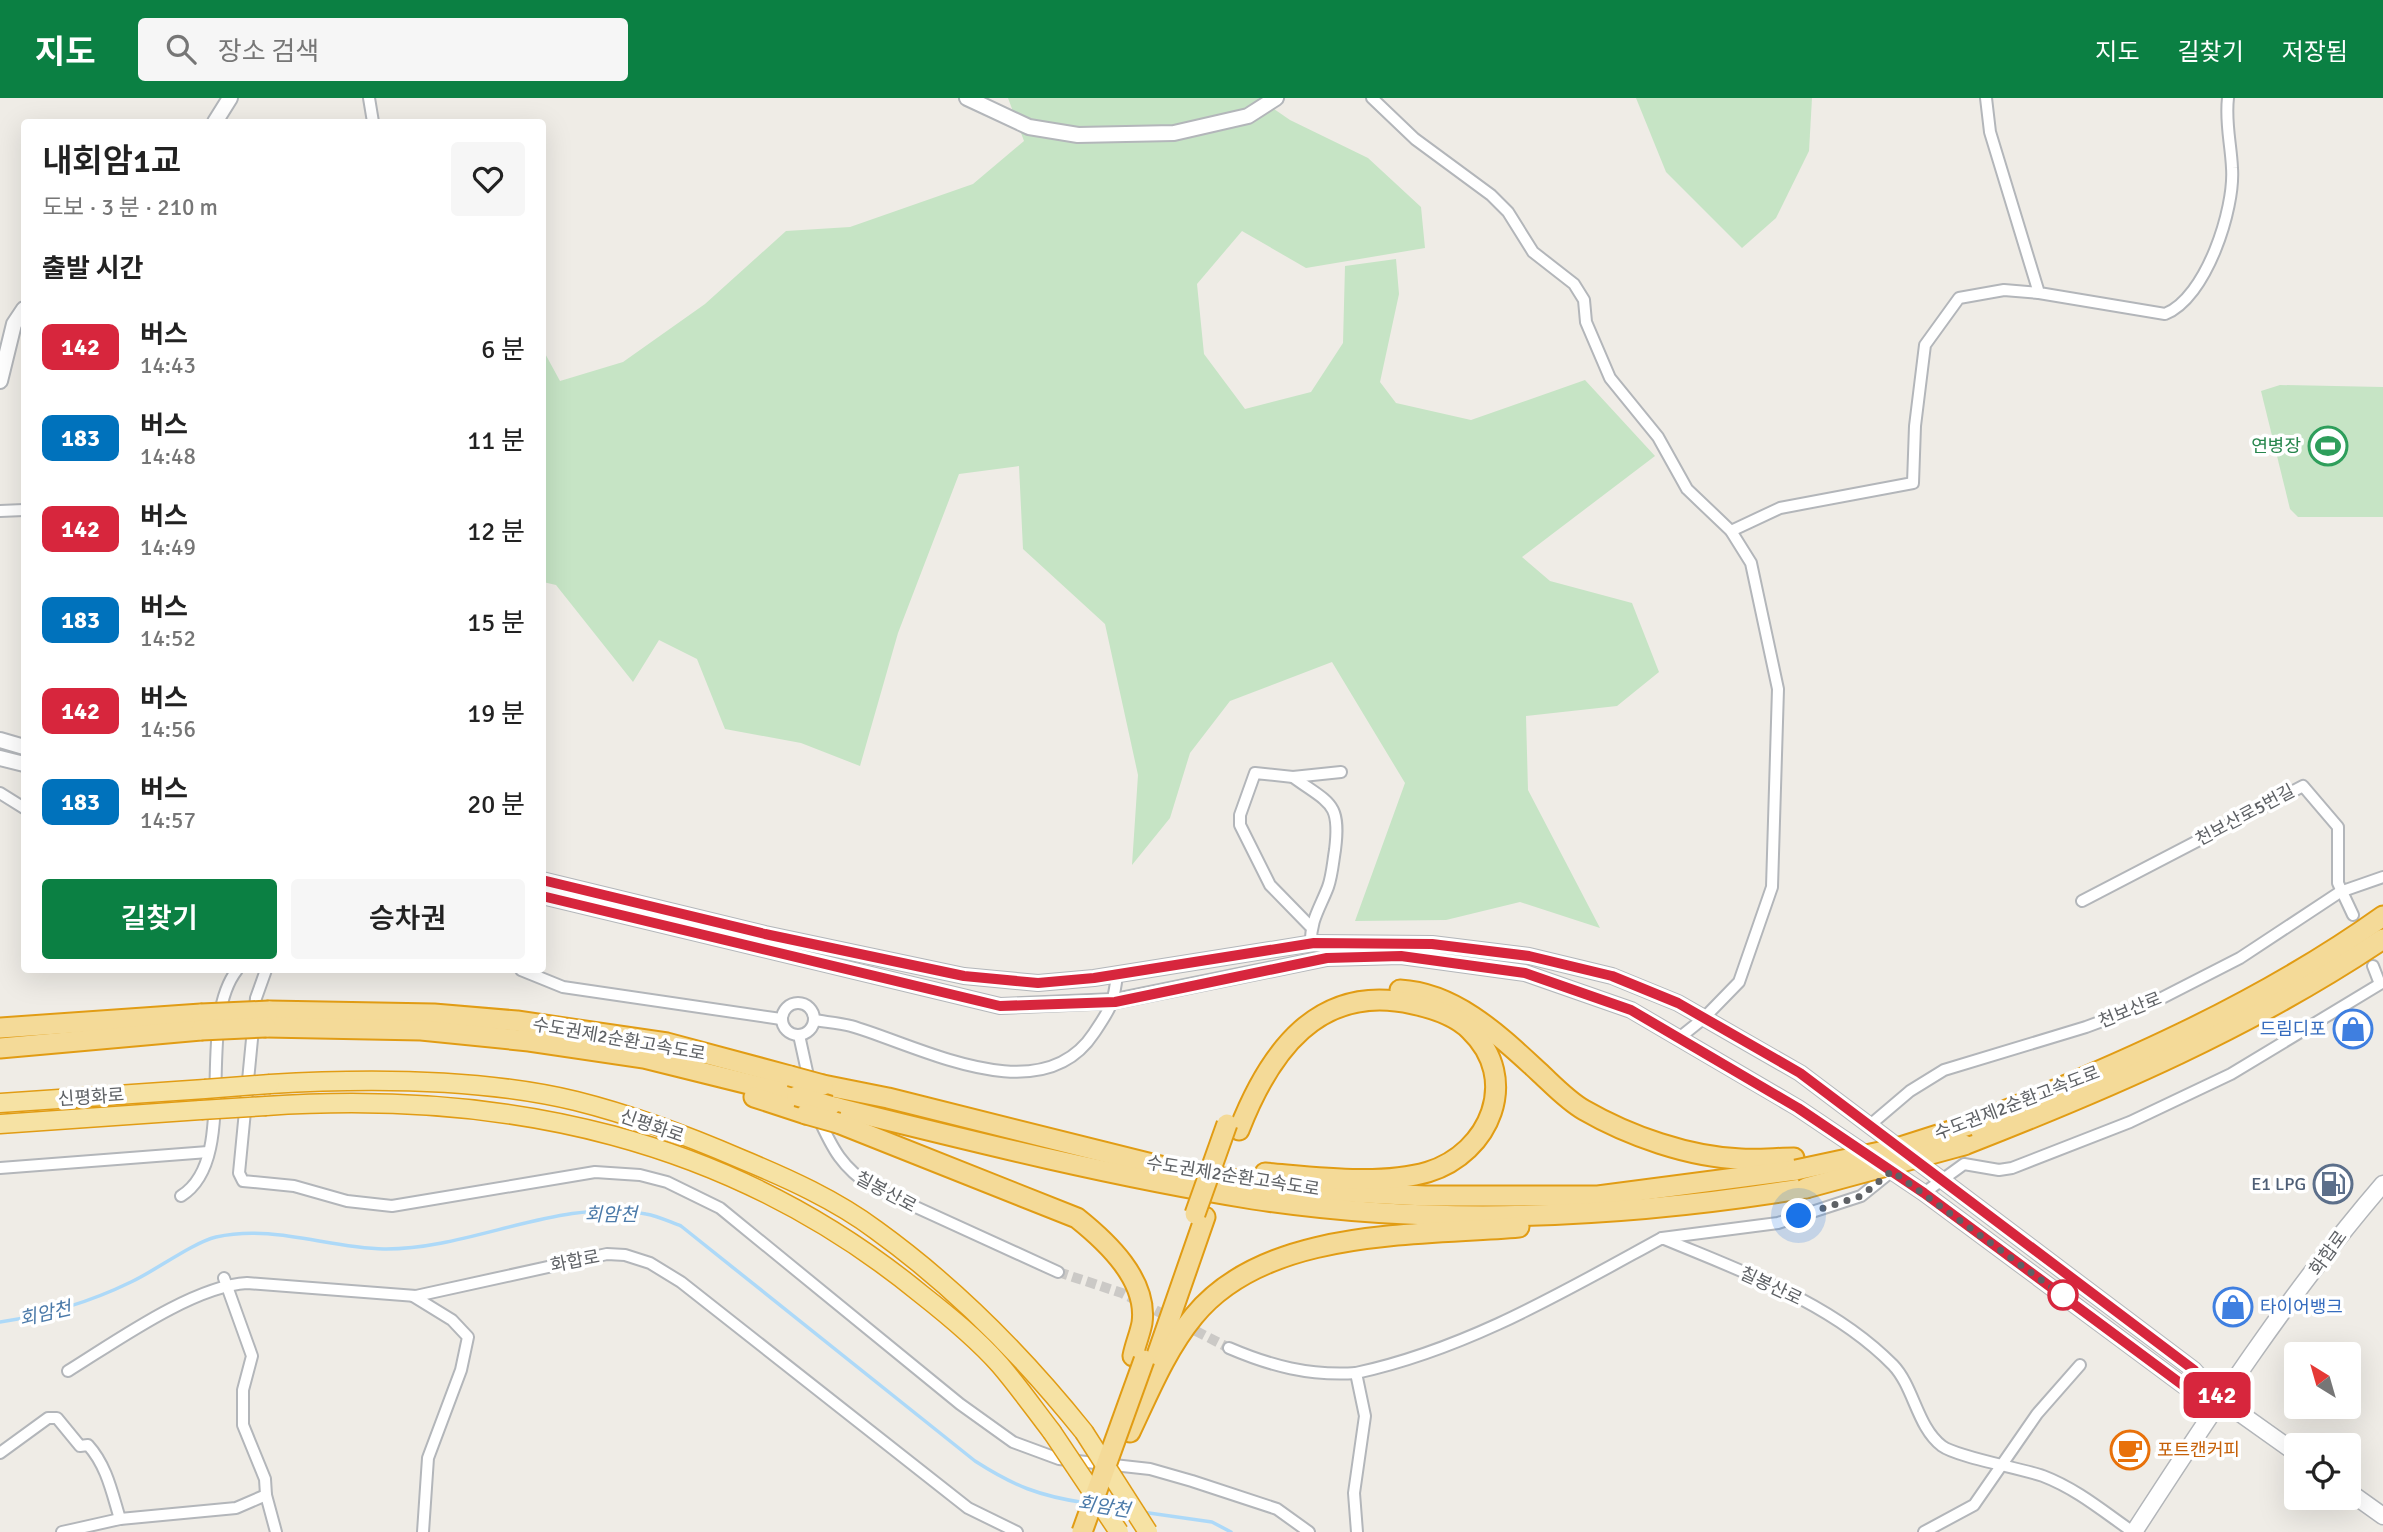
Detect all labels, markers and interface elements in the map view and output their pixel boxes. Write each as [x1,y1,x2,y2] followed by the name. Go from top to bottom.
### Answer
[138,18,628,81] search box
[162,30,200,68] icon: search
[35,32,96,73] text: 지도
[218,36,319,68] text: 장소 검색
[2095,37,2140,67] text: 지도
[2178,37,2244,67] text: 길찾기
[2282,37,2348,67] text: 저장됨
[42,141,181,182] text: 내회암1교
[451,142,525,216] button: heart
[42,193,218,222] text: 도보 · 3 분 · 210 m
[42,253,143,285] text: 출발 시간
[140,319,188,351] text: 버스
[61,332,100,362] text: 142
[481,334,525,366] text: 6 분
[140,351,196,380] text: 14:43
[140,410,188,442] text: 버스
[61,423,100,453] text: 183
[467,425,525,457] text: 11 분
[2307,425,2349,467] sports icon: 연병장
[2251,435,2301,457] place label: 연병장
[140,442,196,471] text: 14:48
[140,501,188,533] text: 버스
[61,514,100,544] text: 142
[467,516,525,548] text: 12 분
[140,533,196,562] text: 14:49
[140,592,188,624] text: 버스
[61,605,100,635] text: 183
[467,607,525,639] text: 15 분
[140,624,196,653] text: 14:52
[140,683,188,715] text: 버스
[61,696,100,726] text: 142
[467,698,525,730] text: 19 분
[140,715,196,744] text: 14:56
[140,774,188,806] text: 버스
[2192,780,2298,850] street label: 천보산로5번길
[61,787,100,817] text: 183
[467,789,525,821] text: 20 분
[140,806,196,835] text: 14:57
[42,879,277,959] button: 길찾기
[291,879,525,959] button: 승차권
[2095,987,2165,1033] street label: 천보산로
[2332,1008,2374,1050] shop icon: 드림디포
[531,1013,707,1065] street label: 수도권제2순환고속도로
[2260,1018,2326,1040] place label: 드림디포
[1931,1061,2103,1145] street label: 수도권제2순환고속도로
[57,1084,125,1110] street label: 신평화로
[617,1105,687,1147] street label: 신평화로
[1145,1151,1321,1201] street label: 수도권제2순환고속도로
[2312,1163,2354,1205] fuel station icon: E1 LPG
[852,1167,920,1217] street label: 칠봉산로
[2251,1173,2306,1195] place label: E1 LPG
[1781,1198,1816,1233] your location
[585,1203,639,1227] water label: 회암천
[2304,1226,2352,1280] street label: 화합로
[549,1245,601,1277] street label: 화합로
[1736,1262,1806,1310] street label: 칠봉산로
[2048,1280,2078,1310] unlabelled marker
[2212,1286,2254,1328] shop icon: 타이어뱅크
[17,1296,75,1332] water label: 회암천
[2260,1296,2343,1318] place label: 타이어뱅크
[2284,1342,2361,1419] north arrow
[2284,1342,2361,1510] map controls
[2177,1372,2257,1418] line badge: 142
[2198,1380,2236,1410] text: 142
[2109,1429,2151,1471] cafe icon: 포트캔커피
[2284,1433,2361,1510] button: locate
[2157,1439,2240,1461] place label: 포트캔커피
[1076,1491,1133,1523] water label: 회암천

